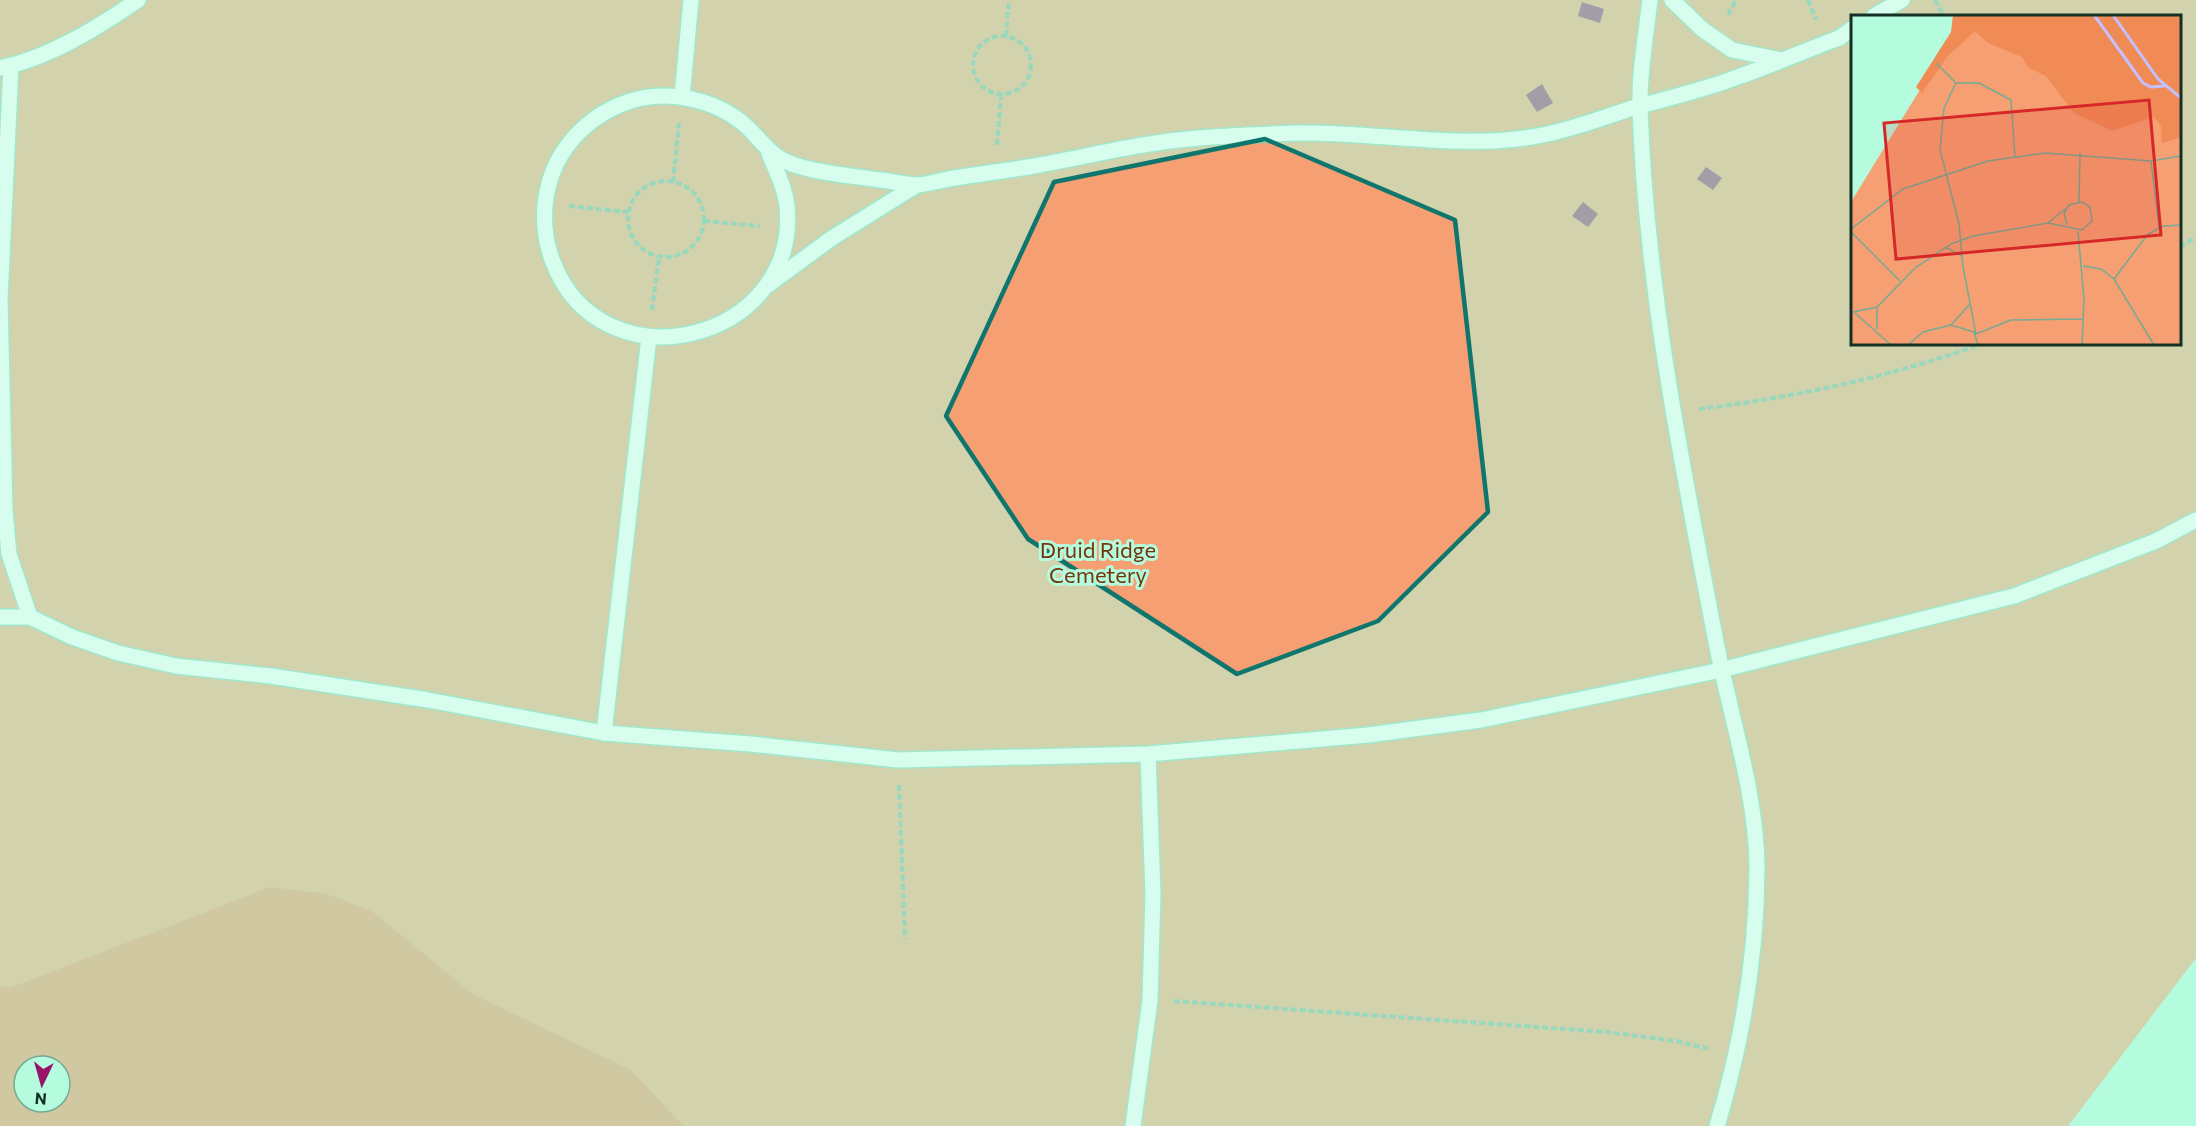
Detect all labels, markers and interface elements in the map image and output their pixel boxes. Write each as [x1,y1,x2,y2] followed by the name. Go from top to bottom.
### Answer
[1851,15,2181,345] inset map
[1040,536,1156,588] park label: Druid Ridge Cemetery
[12,1054,72,1114] north arrow
[34,1089,47,1109] text: N

